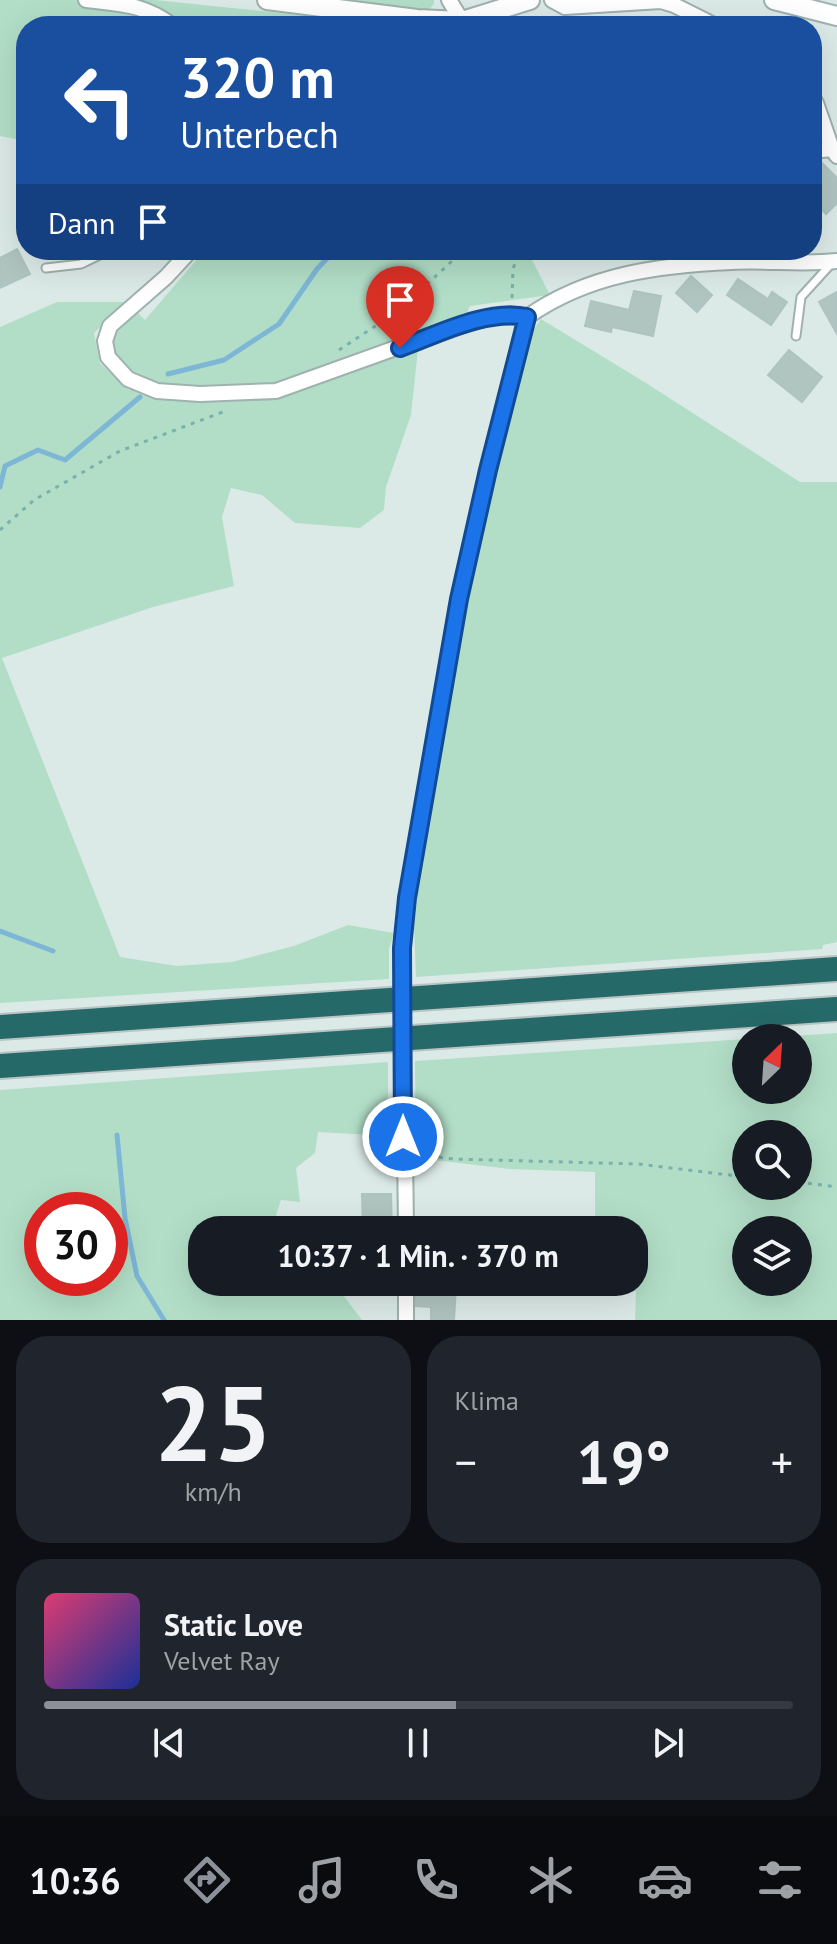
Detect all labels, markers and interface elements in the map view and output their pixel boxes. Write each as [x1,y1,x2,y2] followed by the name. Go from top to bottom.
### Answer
[180,41,335,113] text: 320 m
[48,48,152,152] icon: left
[180,111,339,158] text: Unterbech
[131,200,175,244] icon: arrive
[48,203,115,242] text: Dann
[366,266,434,348] pin
[378,278,422,322] icon: arrive
[732,1024,812,1104] north arrow
[732,1024,812,1296] map controls
[361,1095,445,1179] position arrow
[732,1120,812,1200] button: search
[24,1192,128,1296] speed limit sign: 30
[732,1216,812,1296] button: layers
[277,1236,559,1275] text: 10:37 · 1 Min. · 370 m
[154,1355,272,1490] text: 25
[455,1384,519,1417] text: Klima
[577,1423,671,1501] text: 19°
[455,1433,477,1490] text: −
[771,1433,793,1490] text: +
[185,1475,242,1508] text: km/h
[164,1605,303,1644] text: Static Love
[164,1644,280,1677] text: Velvet Ray
[147,1721,191,1765] icon: previous
[396,1721,440,1765] icon: pause
[646,1721,690,1765] icon: next
[179,1852,235,1908] icon: directions
[294,1852,350,1908] icon: music
[408,1852,464,1908] icon: phone
[523,1852,579,1908] icon: climate
[637,1852,693,1908] icon: car
[752,1852,808,1908] icon: filters
[29,1857,121,1904] text: 10:36

